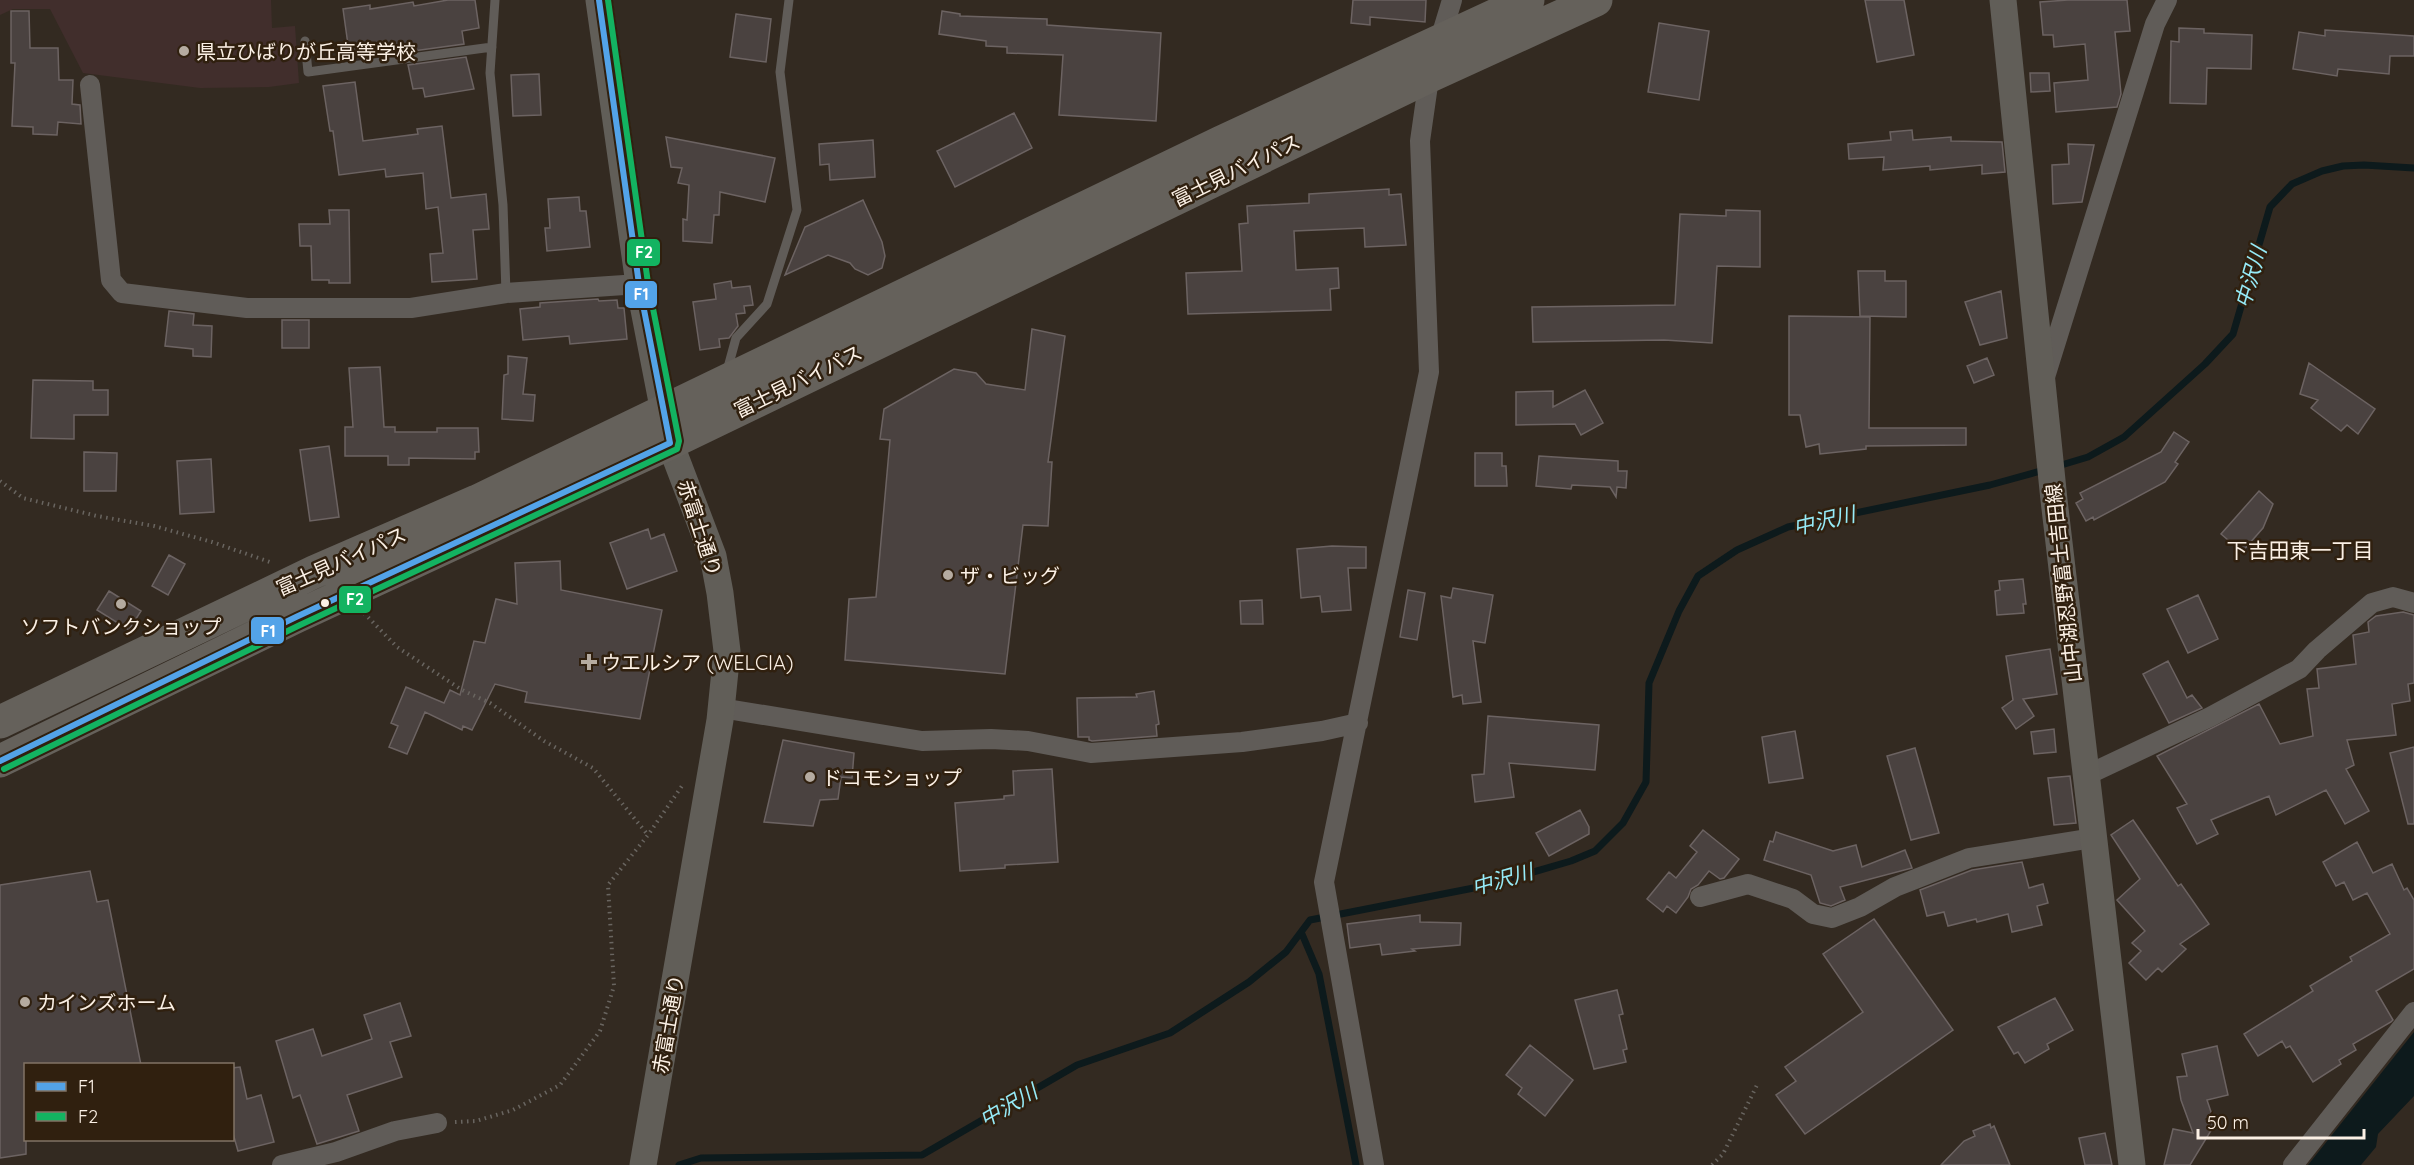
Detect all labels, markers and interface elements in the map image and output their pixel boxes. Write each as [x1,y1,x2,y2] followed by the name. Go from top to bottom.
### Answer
[196,39,416,64] place label: 県立ひばりが丘高等学校
[177,44,191,58] marker: 県立ひばりが丘高等学校
[1168,128,1304,212] street label: 富士見バイパス
[626,238,661,267] line badge: F2
[2229,241,2272,311] water label: 中沢川
[635,242,653,262] text: F2
[624,280,658,309] line badge: F1
[633,284,649,304] text: F1
[730,339,866,423] street label: 富士見バイパス
[673,477,727,579] street label: 赤富士通り
[2040,482,2086,684] street label: 山中湖忍野富士吉田線
[1790,500,1860,540] water label: 中沢川
[272,521,410,601] street label: 富士見バイパス
[2227,537,2374,563] district label: 下吉田東一丁目
[960,563,1060,588] place label: ザ・ビッグ
[941,568,955,582] marker: ザ・ビッグ
[338,585,372,614] line badge: F2
[346,589,364,609] text: F2
[114,597,128,611] marker: ソフトバンクショップ
[319,597,331,609] unlabelled marker
[21,614,222,639] place label: ソフトバンクショップ
[250,616,285,645] line badge: F1
[260,621,276,641] text: F1
[601,650,794,675] place label: ウエルシア (WELCIA)
[582,655,596,669] marker: ウエルシア (WELCIA)
[822,765,962,790] place label: ドコモショップ
[803,770,817,784] marker: ドコモショップ
[1468,857,1538,900] water label: 中沢川
[647,973,689,1075] street label: 赤富士通り
[37,990,176,1015] place label: カインズホーム
[18,995,32,1009] marker: カインズホーム
[24,1063,234,1141] legend
[78,1075,95,1098] text: F1
[974,1077,1044,1132] water label: 中沢川
[2198,1102,2364,1140] scale bar
[78,1105,98,1128] text: F2
[2207,1111,2249,1134] text: 50 m

